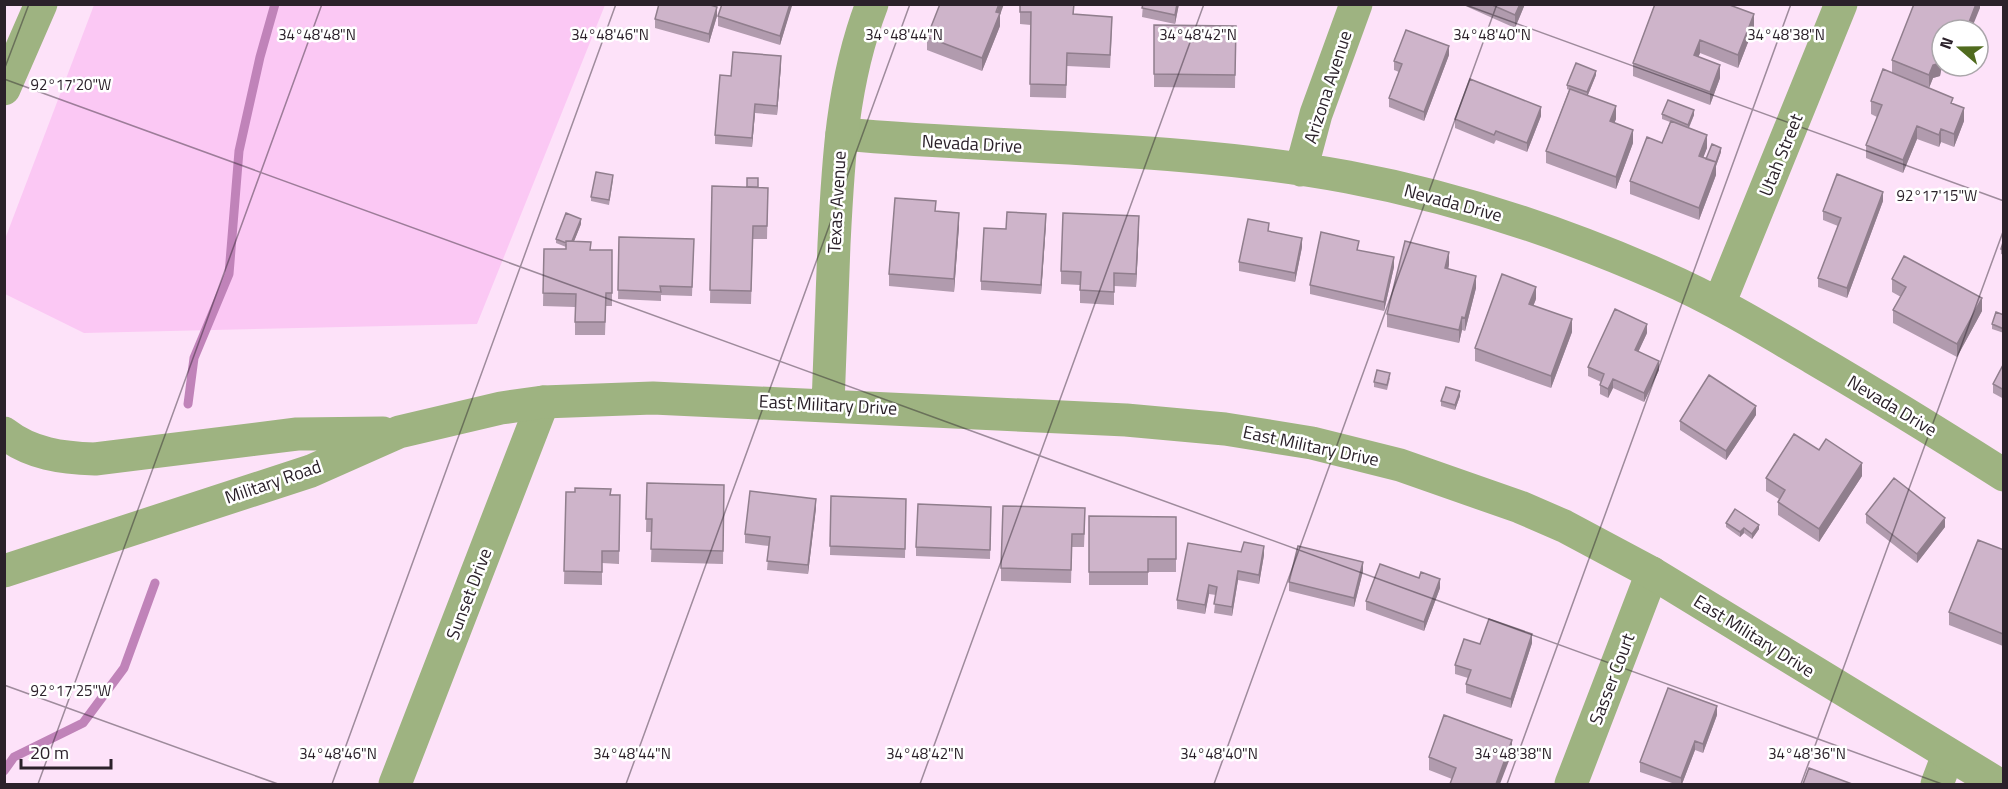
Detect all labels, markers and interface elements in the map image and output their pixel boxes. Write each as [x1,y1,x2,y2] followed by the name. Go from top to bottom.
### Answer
[1930,18,1990,78] north arrow
[278,23,356,46] text: 34°48'48"N
[571,23,649,46] text: 34°48'46"N
[865,23,943,46] text: 34°48'44"N
[1159,23,1237,46] text: 34°48'42"N
[1453,23,1531,46] text: 34°48'40"N
[1747,23,1825,46] text: 34°48'38"N
[1297,27,1359,147] street label: Arizona Avenue
[1933,34,1959,52] text: N
[31,73,111,96] text: 92°17'20"W
[1752,109,1810,200] street label: Utah Street
[921,127,1023,160] street label: Nevada Drive
[820,150,853,254] street label: Texas Avenue
[1401,176,1505,229] street label: Nevada Drive
[1897,184,1977,207] text: 92°17'15"W
[1842,368,1942,443] street label: Nevada Drive
[758,387,898,422] street label: East Military Drive
[1241,418,1382,473] street label: East Military Drive
[221,452,325,511] street label: Military Road
[439,544,498,643] street label: Sunset Drive
[1688,587,1820,684] street label: East Military Drive
[1582,629,1642,728] street label: Sasser Court
[31,679,111,702] text: 92°17'25"W
[21,732,111,770] scale bar
[30,739,69,766] text: 20 m
[299,742,377,765] text: 34°48'46"N
[593,742,671,765] text: 34°48'44"N
[886,742,964,765] text: 34°48'42"N
[1180,742,1258,765] text: 34°48'40"N
[1474,742,1552,765] text: 34°48'38"N
[1768,742,1846,765] text: 34°48'36"N

